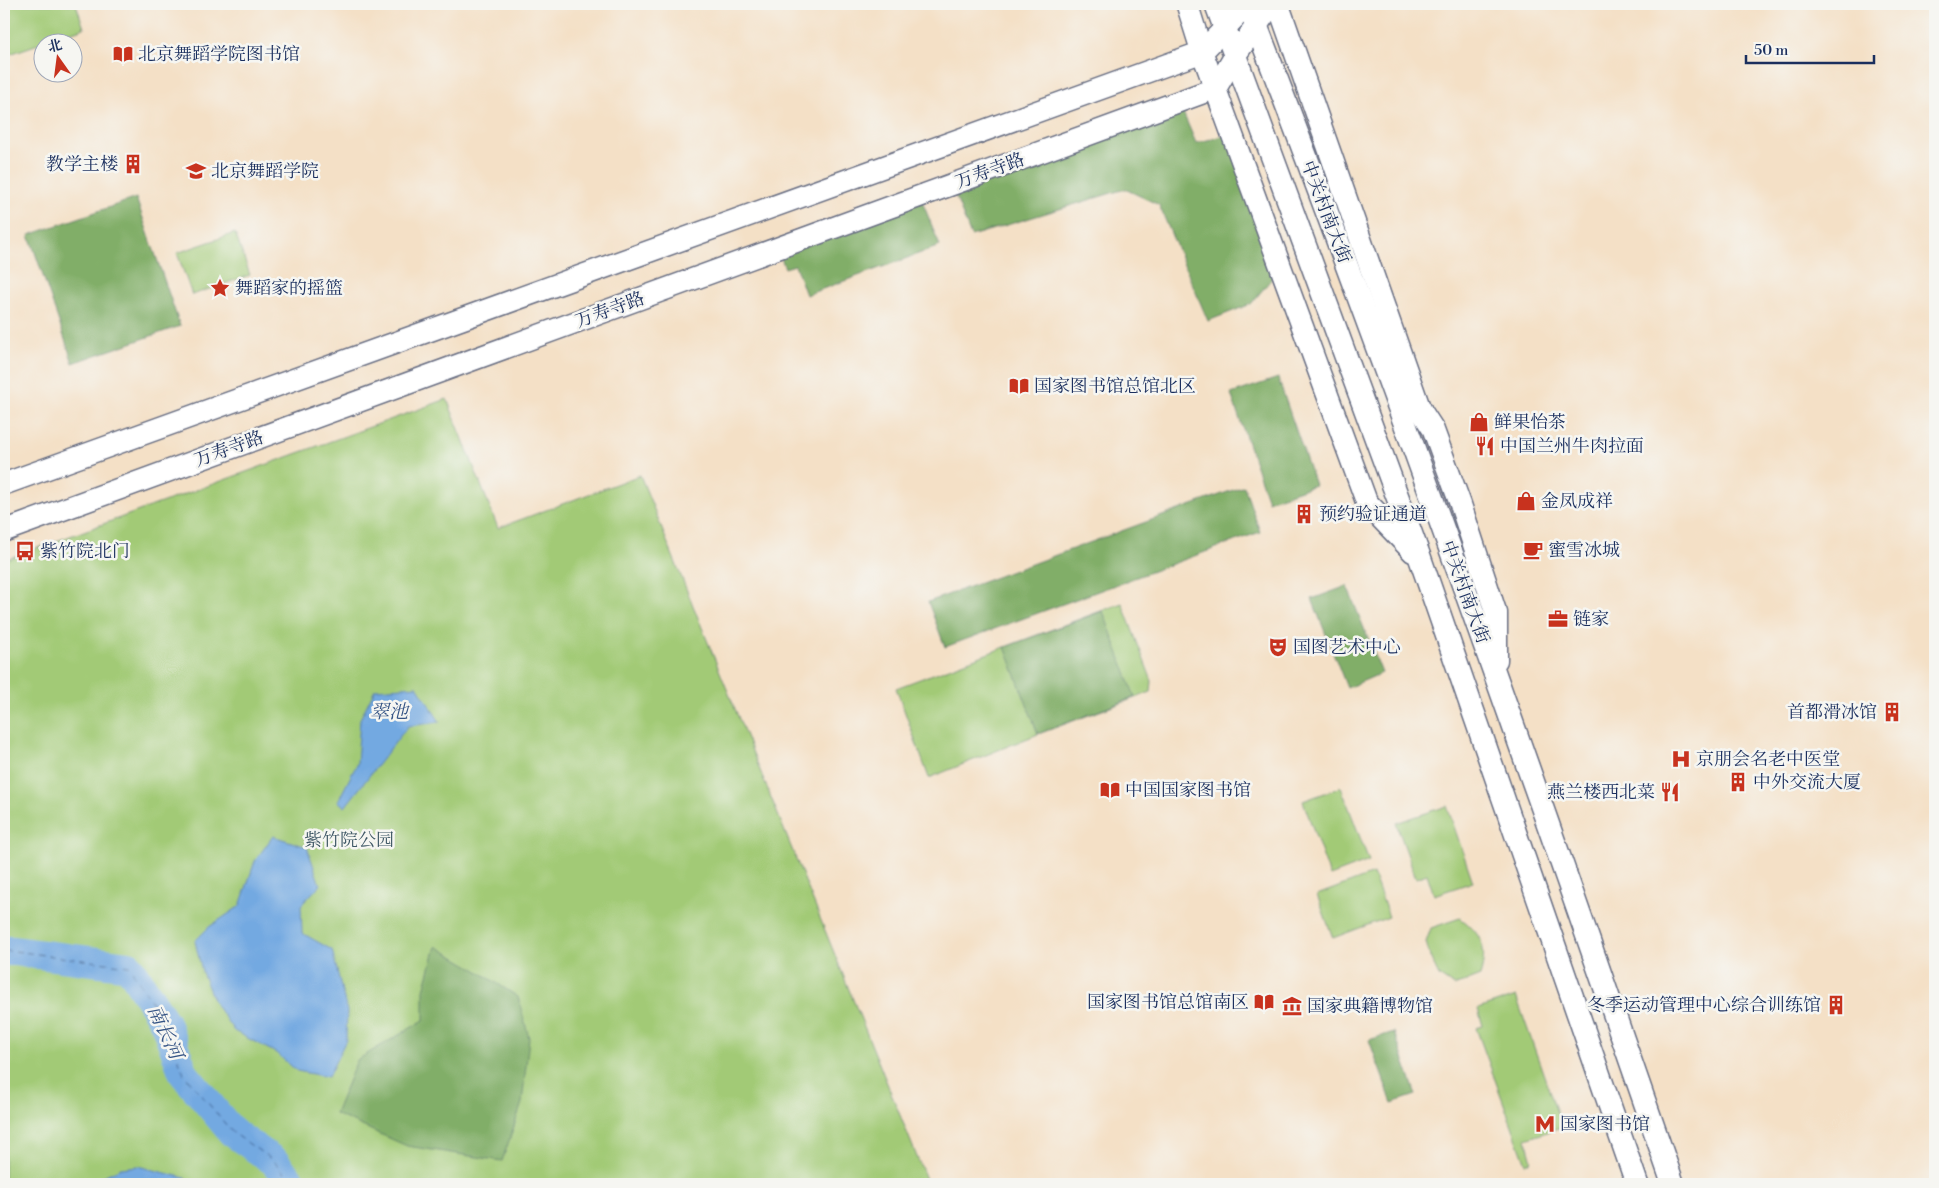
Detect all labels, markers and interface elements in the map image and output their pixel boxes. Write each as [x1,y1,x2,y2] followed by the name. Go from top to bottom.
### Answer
[32,32,82,82] north arrow
[1746,32,1874,64] scale bar
[46,36,64,57] text: 北
[1754,41,1788,60] text: 50 m
[112,43,134,65] library icon: 北京舞蹈学院图书馆
[138,43,300,66] place label: 北京舞蹈学院图书馆
[952,148,1028,194] street label: 万寿寺路
[46,153,118,176] place label: 教学主楼
[122,153,144,175] building icon: 教学主楼
[1296,157,1356,267] street label: 中关村南大街
[185,160,207,182] school or university icon: 北京舞蹈学院
[211,160,319,183] place label: 北京舞蹈学院
[209,277,231,299] place icon: 舞蹈家的摇篮
[235,277,343,300] place label: 舞蹈家的摇篮
[572,287,648,333] street label: 万寿寺路
[1008,375,1030,397] library icon: 国家图书馆总馆北区
[1034,375,1196,398] place label: 国家图书馆总馆北区
[1468,411,1490,433] shop icon: 鲜果怡茶
[1494,411,1566,434] place label: 鲜果怡茶
[191,426,267,472] street label: 万寿寺路
[1474,435,1496,457] restaurant icon: 中国兰州牛肉拉面
[1500,435,1644,458] place label: 中国兰州牛肉拉面
[1515,490,1537,512] shop icon: 金凤成祥
[1541,490,1613,513] place label: 金凤成祥
[1293,503,1315,525] building icon: 预约验证通道
[1319,503,1427,526] place label: 预约验证通道
[1436,537,1494,647] street label: 中关村南大街
[1522,539,1544,561] cafe icon: 蜜雪冰城
[1548,539,1620,562] place label: 蜜雪冰城
[14,540,36,562] bus stop icon: 紫竹院北门
[40,540,130,563] place label: 紫竹院北门
[1547,608,1569,630] office icon: 链家
[1573,608,1609,631] place label: 链家
[1267,636,1289,658] theatre icon: 国图艺术中心
[1293,636,1401,659] place label: 国图艺术中心
[370,700,410,724] water label: 翠池
[1787,701,1877,724] place label: 首都滑冰馆
[1881,701,1903,723] building icon: 首都滑冰馆
[1670,748,1692,770] hospital icon: 京朋会名老中医堂
[1696,748,1840,771] place label: 京朋会名老中医堂
[1727,771,1749,793] building icon: 中外交流大厦
[1753,771,1861,794] place label: 中外交流大厦
[1099,779,1121,801] library icon: 中国国家图书馆
[1125,779,1251,802] place label: 中国国家图书馆
[1547,781,1655,804] place label: 燕兰楼西北菜
[1659,781,1681,803] restaurant icon: 燕兰楼西北菜
[304,829,394,852] park label: 紫竹院公园
[1087,991,1249,1014] place label: 国家图书馆总馆南区
[1253,991,1275,1013] library icon: 国家图书馆总馆南区
[1587,994,1821,1017] place label: 冬季运动管理中心综合训练馆
[1825,994,1847,1016] building icon: 冬季运动管理中心综合训练馆
[1281,995,1303,1017] museum icon: 国家典籍博物馆
[1307,995,1433,1018] place label: 国家典籍博物馆
[142,1001,189,1066] water label: 南长河
[1534,1113,1556,1135] metro station icon: 国家图书馆
[1560,1113,1650,1136] place label: 国家图书馆

